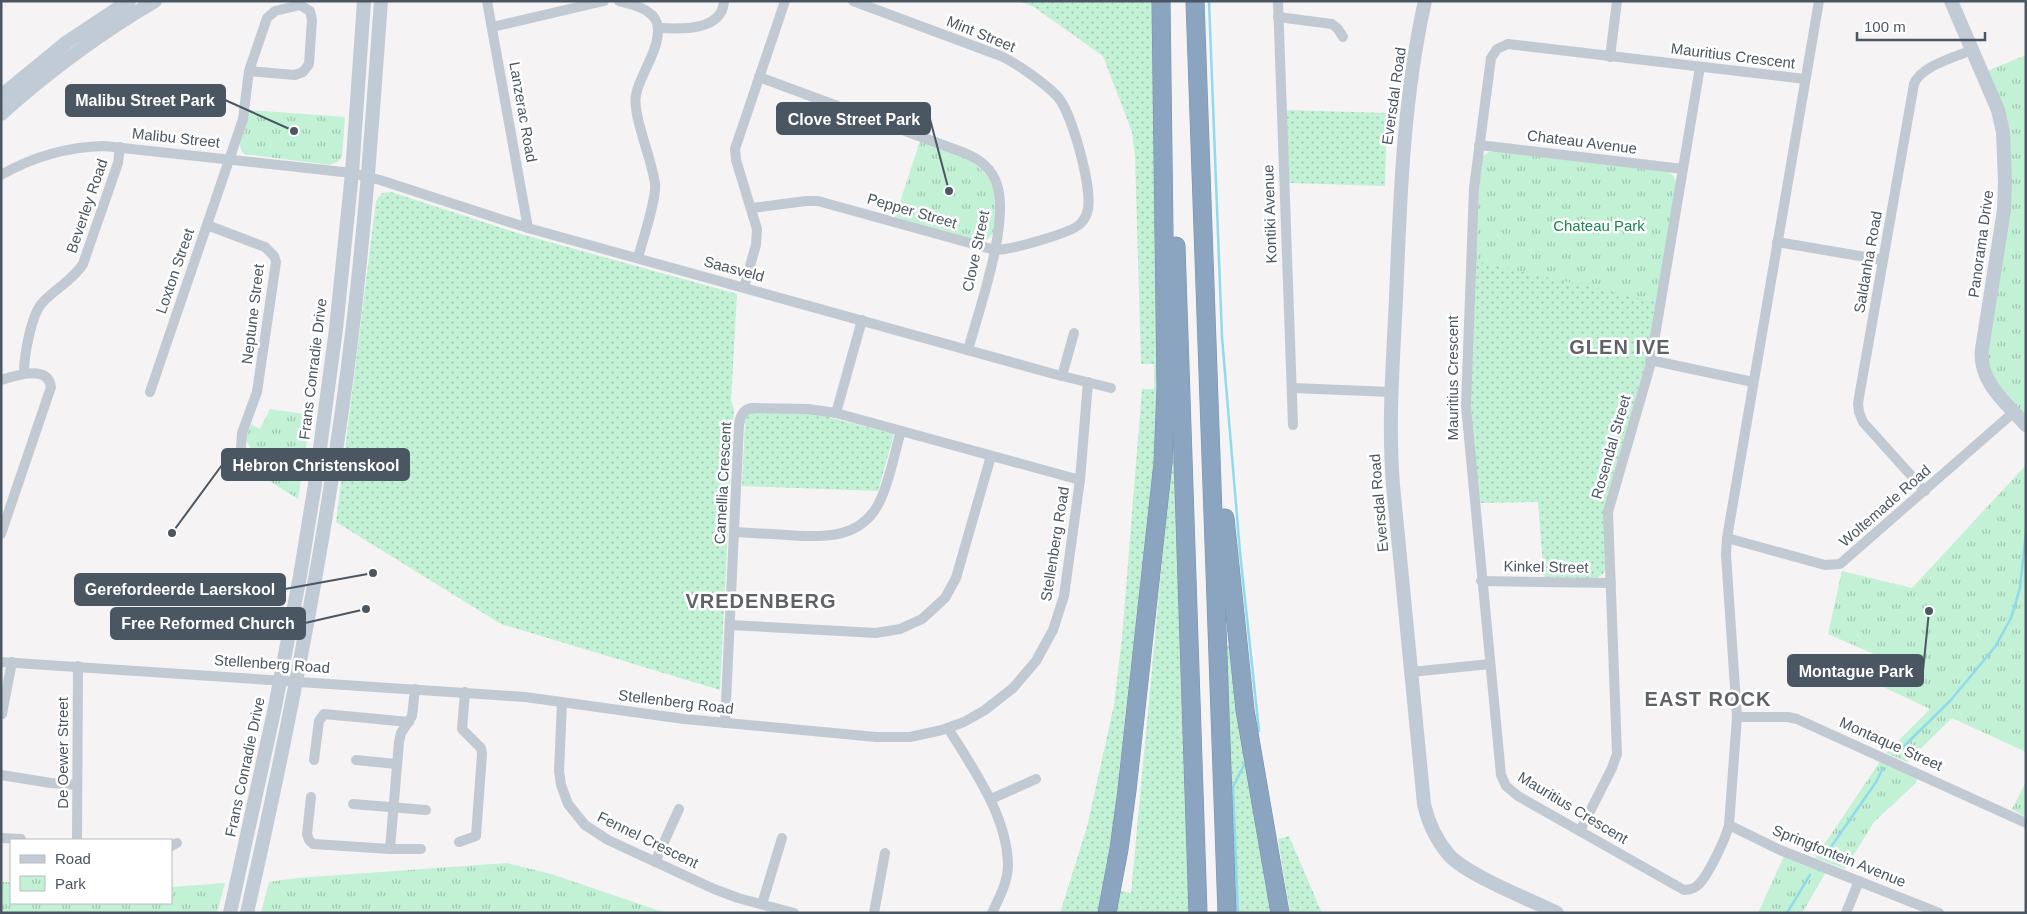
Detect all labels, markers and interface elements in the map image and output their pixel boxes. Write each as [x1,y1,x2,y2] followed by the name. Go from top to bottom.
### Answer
[1857,10,1984,42] scale bar
[944,12,1019,55] street label: Mint Street
[1864,18,1906,35] text: 100 m
[1670,39,1797,72] street label: Mauritius Crescent
[1378,46,1409,146] street label: Eversdal Road
[506,60,541,163] street label: Lanzerac Road
[66,85,225,116] callout: Malibu Street Park
[75,92,215,109] text: Malibu Street Park
[777,103,930,134] callout: Clove Street Park
[788,111,920,128] text: Clove Street Park
[131,124,222,151] street label: Malibu Street
[1526,126,1638,157] street label: Chateau Avenue
[62,157,111,255] street label: Beverley Road
[1259,164,1280,264] street label: Kontiki Avenue
[1965,189,1996,299] street label: Panorama Drive
[865,190,960,232] street label: Pepper Street
[959,208,993,293] street label: Clove Street
[1850,210,1885,314] street label: Saldanha Road
[1553,217,1645,234] park label: Chateau Park
[152,225,197,316] street label: Loxton Street
[702,252,766,285] street label: Saasveld
[238,262,267,365] street label: Neptune Street
[295,297,330,441] street label: Frans Conradie Drive
[1444,315,1461,441] street label: Mauritius Crescent
[1569,336,1671,358] district label: GLEN IVE
[1588,392,1634,501] street label: Rosendal Street
[711,421,734,545] street label: Camellia Crescent
[222,449,409,480] callout: Hebron Christenskool
[1366,453,1391,553] street label: Eversdal Road
[232,457,400,474] text: Hebron Christenskool
[1835,461,1934,550] street label: Woltemade Road
[1037,485,1072,602] street label: Stellenberg Road
[1503,557,1590,576] street label: Kinkel Street
[75,574,285,605] callout: Gerefordeerde Laerskool
[85,581,275,598] text: Gerefordeerde Laerskool
[685,590,837,612] district label: VREDENBERG
[111,608,305,639] callout: Free Reformed Church
[121,615,295,632] text: Free Reformed Church
[214,651,330,676] street label: Stellenberg Road
[1788,655,1923,686] callout: Montague Park
[1799,663,1913,680] text: Montague Park
[617,686,735,717] street label: Stellenberg Road
[1645,688,1771,710] district label: EAST ROCK
[221,695,268,838] street label: Frans Conradie Drive
[54,696,71,809] street label: De Oewer Street
[1837,713,1946,774] street label: Montaque Street
[1515,768,1632,847] street label: Mauritius Crescent
[595,808,702,872] street label: Fennel Crescent
[1770,821,1908,890] street label: Springfontein Avenue
[10,839,172,904] legend
[55,850,91,867] text: Road
[55,875,86,892] text: Park

